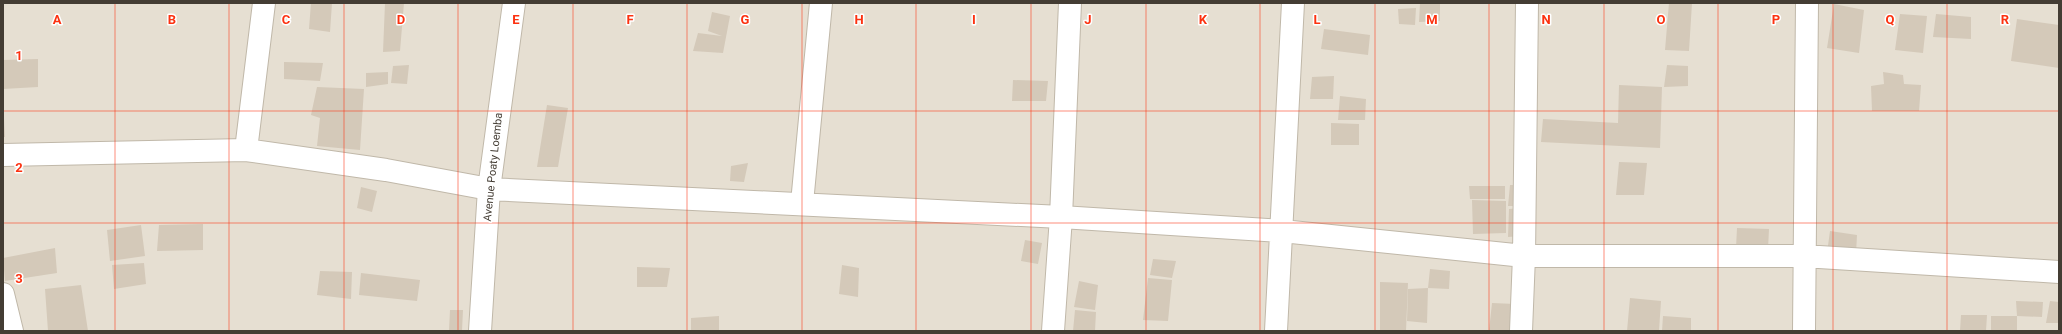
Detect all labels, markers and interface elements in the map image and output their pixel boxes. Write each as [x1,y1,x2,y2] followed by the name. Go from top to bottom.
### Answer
[53,12,62,27] text: A
[168,12,176,27] text: B
[282,12,291,27] text: C
[397,12,405,27] text: D
[512,12,520,27] text: E
[626,12,634,27] text: F
[741,12,750,27] text: G
[854,12,864,27] text: H
[972,12,976,27] text: I
[1084,12,1092,27] text: J
[1199,12,1208,27] text: K
[1313,12,1321,27] text: L
[1426,12,1438,27] text: M
[1541,12,1551,27] text: N
[1657,12,1666,27] text: O
[1772,12,1780,27] text: P
[1886,12,1895,27] text: Q
[2001,12,2010,27] text: R
[15,48,23,63] text: 1
[481,112,505,222] street label: Avenue Poaty Loemba
[15,160,23,175] text: 2
[15,271,23,286] text: 3

